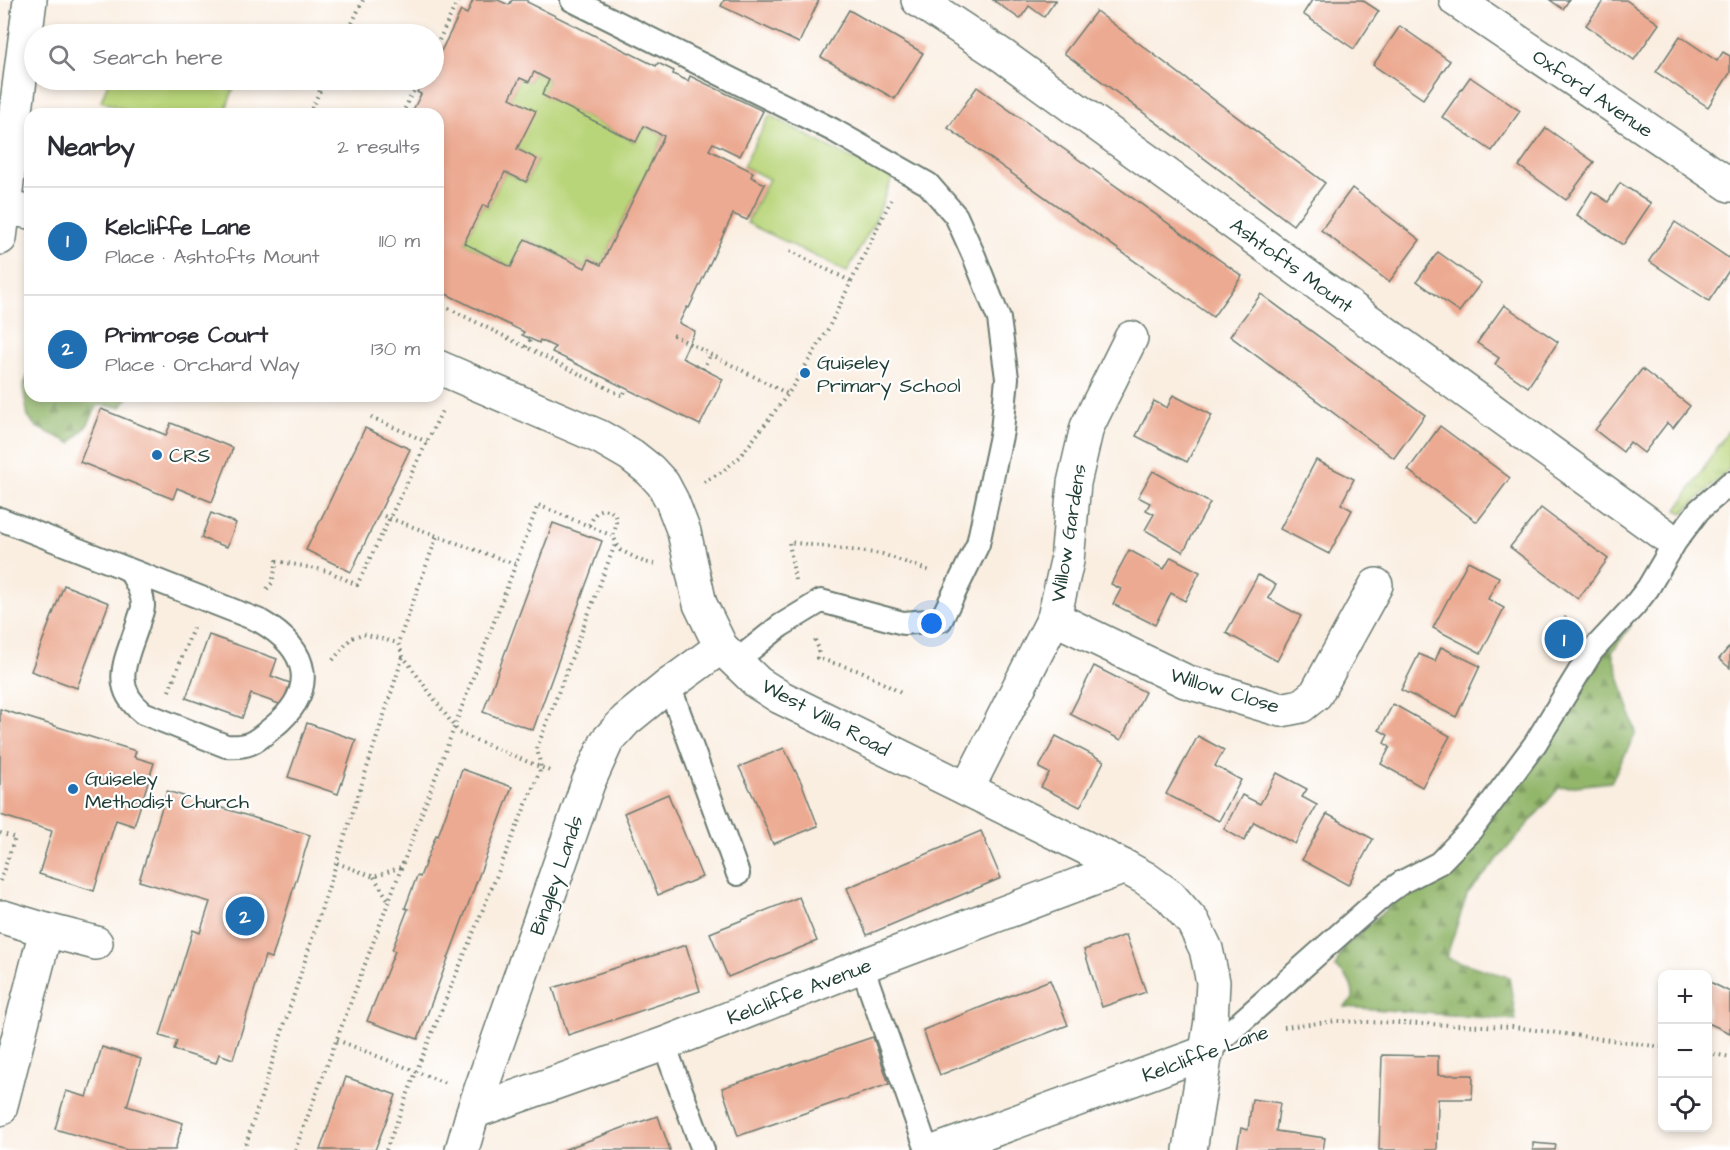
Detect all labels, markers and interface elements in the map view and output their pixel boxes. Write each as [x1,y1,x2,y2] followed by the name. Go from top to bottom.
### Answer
[24,24,444,90] search box
[45,41,78,74] icon: search
[93,42,223,73] text: Search here
[1526,43,1659,145] street label: Oxford Avenue
[48,129,135,165] text: Nearby
[337,133,420,161] text: 2 results
[105,212,251,243] text: Kelcliffe Lane
[1224,212,1359,320] street label: Ashtofts Mount
[66,227,69,255] text: 1
[379,227,420,255] text: 110 m
[105,243,320,271] text: Place · Ashtofts Mount
[105,320,268,351] text: Primrose Court
[62,335,73,363] text: 2
[371,335,420,363] text: 130 m
[817,349,961,401] place label: Guiseley Primary School
[105,351,300,379] text: Place · Orchard Way
[798,366,812,380] marker: Guiseley Primary School
[169,442,210,470] place label: CRS
[150,448,164,462] marker: CRS
[1044,462,1094,604] street label: Willow Gardens
[917,609,946,638] your location
[1544,616,1584,662] pin: 1
[1167,661,1283,721] street label: Willow Close
[756,672,895,764] street label: West Villa Road
[85,765,249,816] place label: Guiseley Methodist Church
[66,782,80,796] marker: Guiseley Methodist Church
[523,812,591,939] street label: Bingley Lands
[226,894,264,938] pin: 2
[723,951,876,1032] street label: Kelcliffe Avenue
[1658,970,1712,1132] map controls
[1658,970,1712,1024] button: +
[1138,1018,1272,1090] street label: Kelcliffe Lane
[1658,1024,1712,1078] button: −
[1658,1078,1712,1132] button: locate

